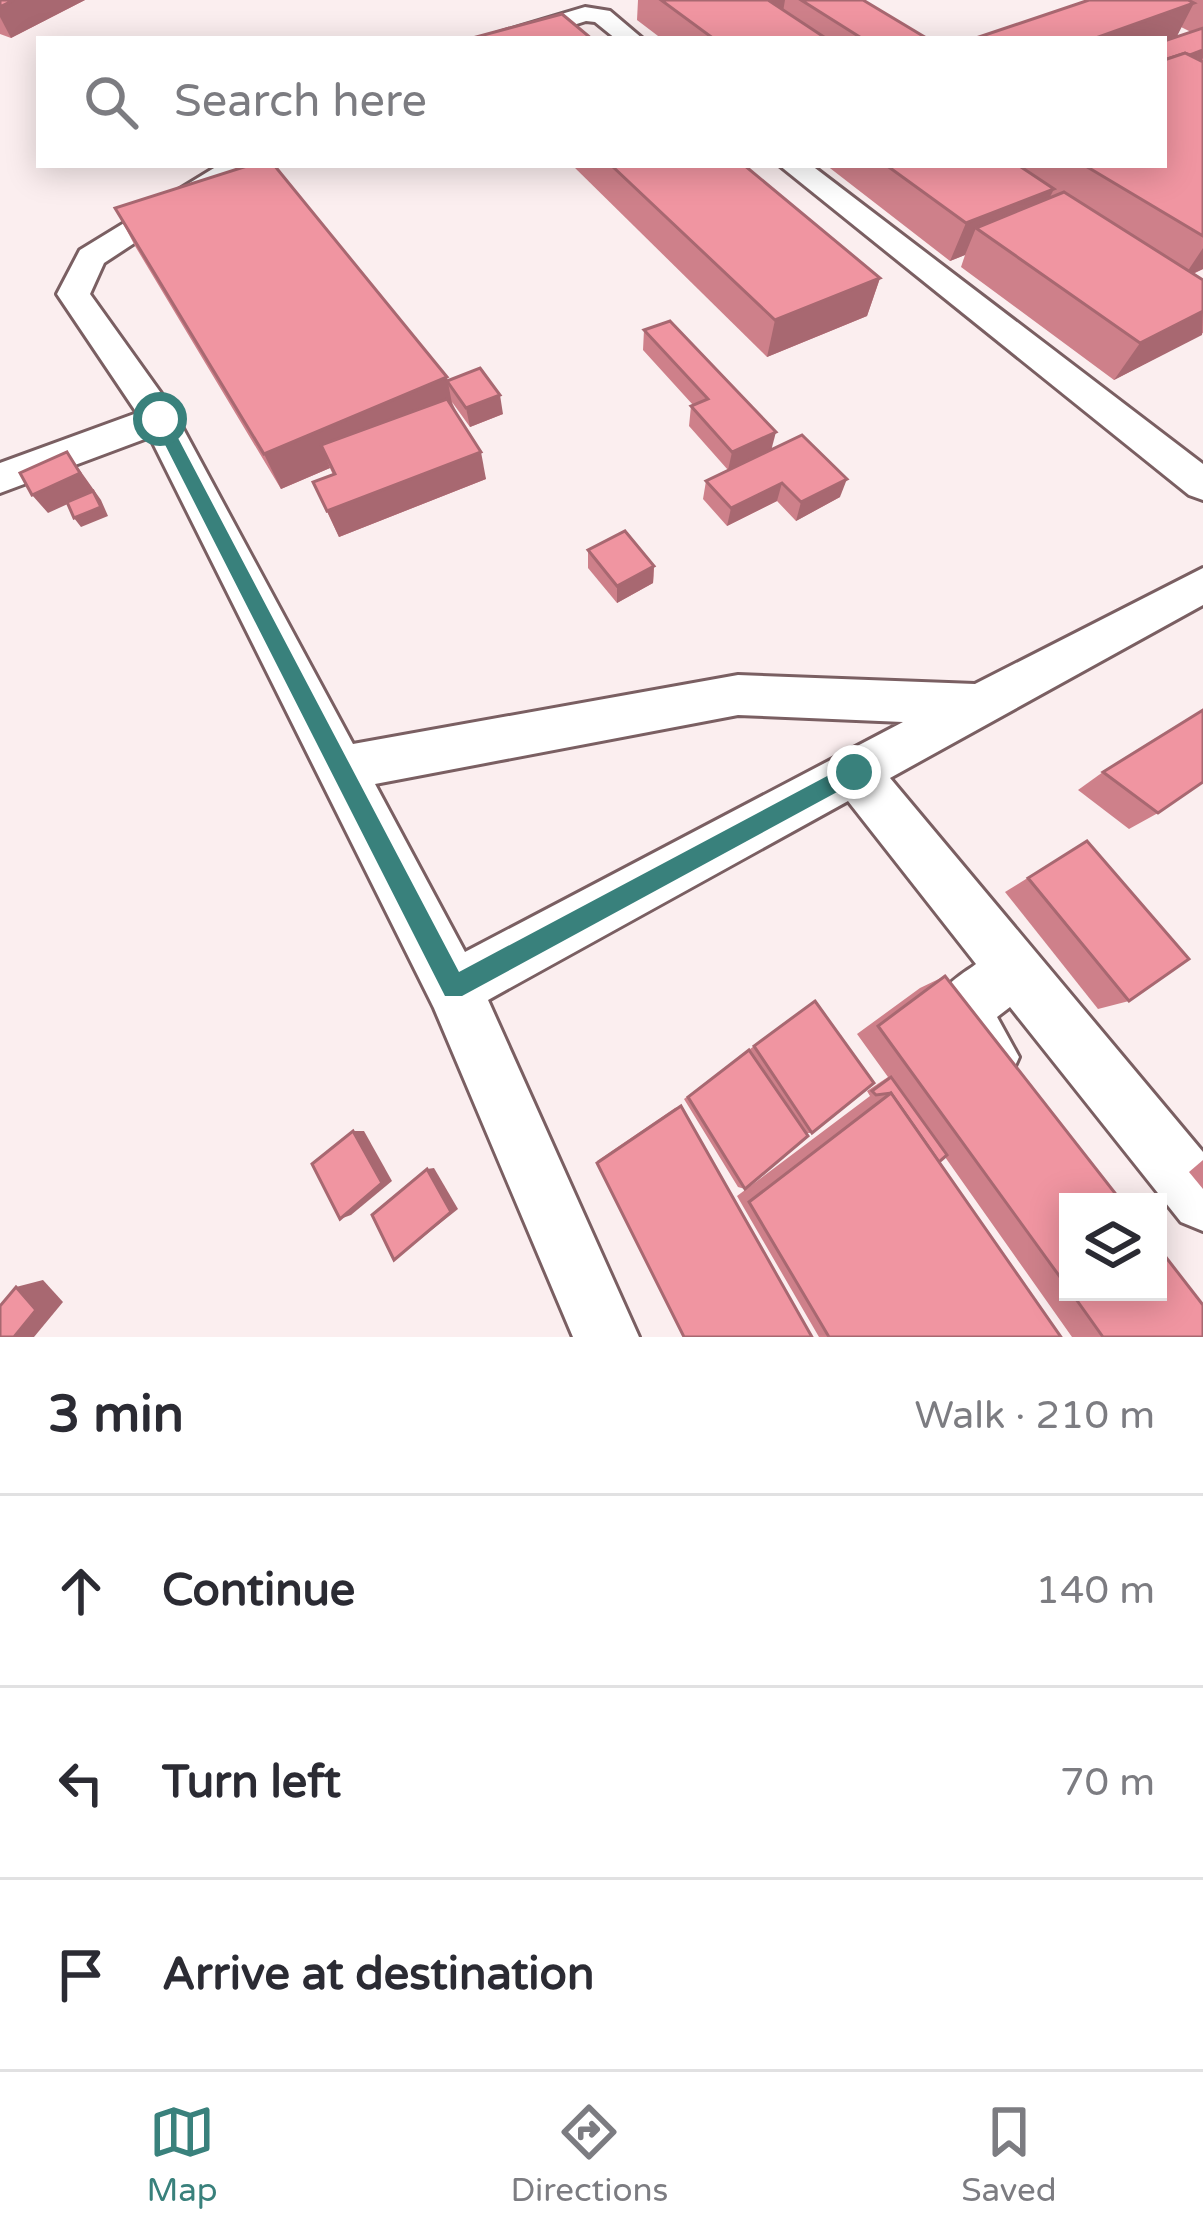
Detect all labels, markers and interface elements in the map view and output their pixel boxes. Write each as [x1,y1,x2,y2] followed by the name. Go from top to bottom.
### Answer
[36,36,1167,168] search box
[78,69,144,135] icon: search
[174,75,427,129] text: Search here
[133,392,187,446] route start
[827,745,881,799] route end
[1059,1193,1167,1301] map controls
[1059,1193,1167,1301] button: layers
[48,1384,184,1446] text: 3 min
[914,1392,1155,1439] text: Walk · 210 m
[48,1558,114,1624] icon: ahead
[162,1564,355,1618] text: Continue
[1036,1567,1155,1614] text: 140 m
[48,1750,114,1816] icon: left
[162,1756,341,1810] text: Turn left
[1060,1759,1155,1806] text: 70 m
[48,1942,114,2008] icon: arrive
[162,1948,594,2002] text: Arrive at destination
[146,2099,218,2210] tab: Map
[510,2099,668,2210] tab: Directions
[961,2099,1057,2210] tab: Saved

